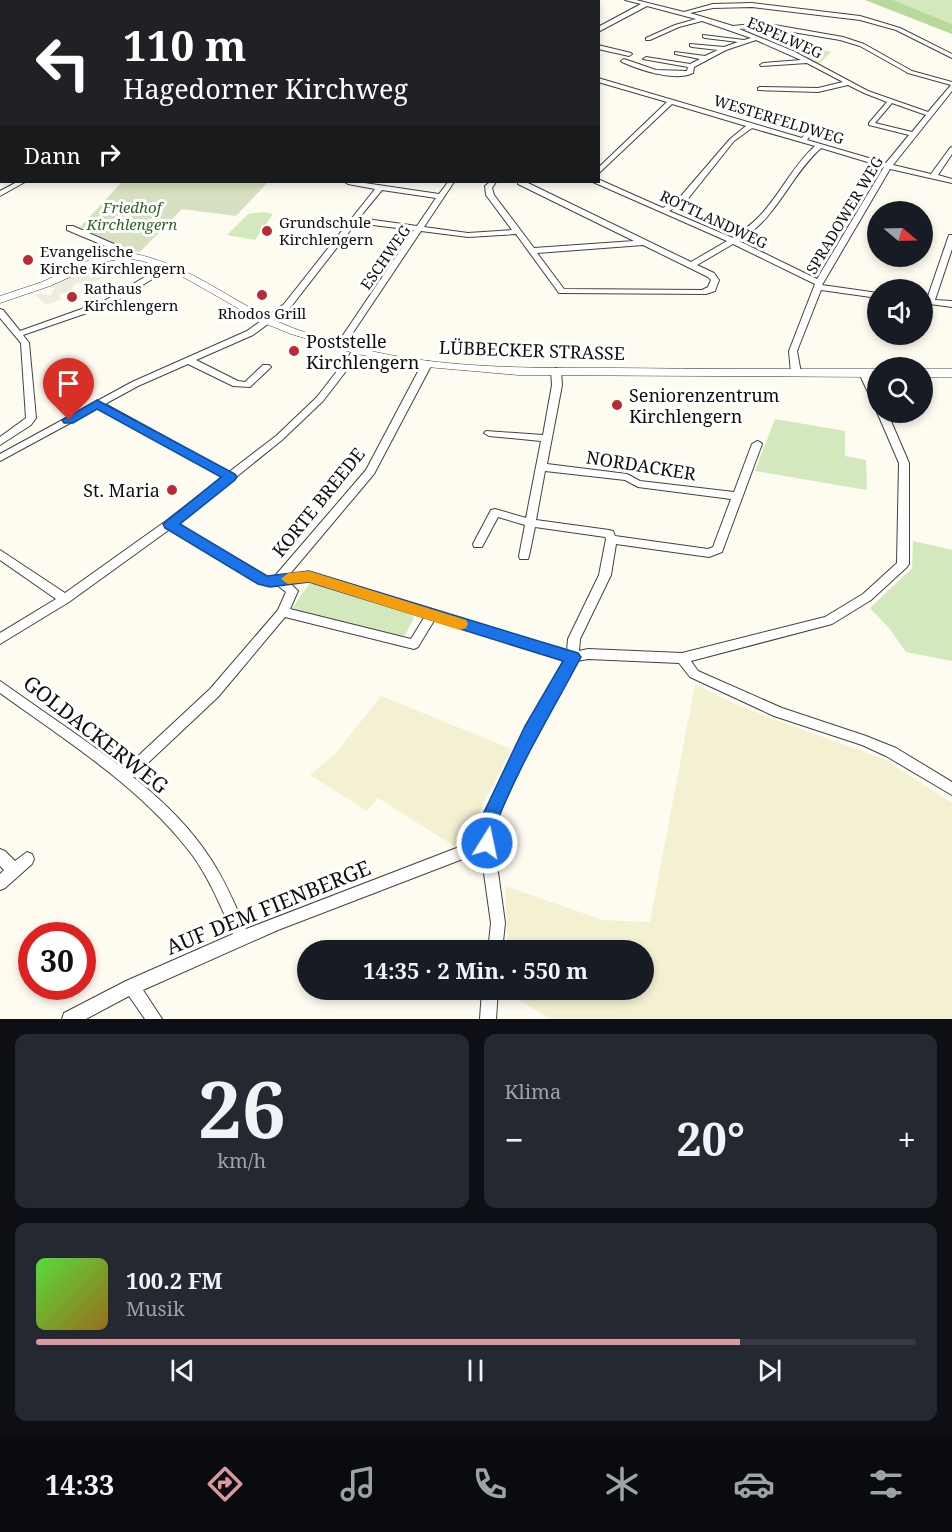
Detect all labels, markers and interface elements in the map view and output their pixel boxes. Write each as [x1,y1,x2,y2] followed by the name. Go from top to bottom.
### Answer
[744,12,826,63] street label: ESPELWEG
[123,16,247,73] text: 110 m
[24,24,102,102] icon: left
[123,70,408,107] text: Hagedorner Kirchweg
[711,90,847,148] street label: WESTERFELDWEG
[93,138,126,171] icon: right
[24,140,81,170] text: Dann
[801,152,887,278] street label: SPRADOWER WEG
[657,185,771,253] street label: ROTTLANDWEG
[86,197,177,234] park label: Friedhof Kirchlengern
[867,201,933,267] north arrow
[867,201,933,423] map controls
[279,212,374,249] place label: Grundschule Kirchlengern
[355,221,415,293] street label: ESCHWEG
[260,224,274,238] marker: Grundschule Kirchlengern
[40,241,186,278] place label: Evangelische Kirche Kirchlengern
[21,253,35,267] marker: Evangelische Kirche Kirchlengern
[84,278,179,315] place label: Rathaus Kirchlengern
[867,279,933,345] button: sound
[255,288,269,302] marker: Rhodos Grill
[65,290,79,304] marker: Rathaus Kirchlengern
[218,303,307,323] place label: Rhodos Grill
[306,329,420,374] place label: Poststelle Kirchlengern
[439,335,625,365] street label: LÜBBECKER STRASSE
[287,344,301,358] marker: Poststelle Kirchlengern
[867,357,933,423] button: search
[43,358,94,420] pin
[52,367,85,400] icon: arrive
[629,383,780,428] place label: Seniorenzentrum Kirchlengern
[610,398,624,412] marker: Seniorenzentrum Kirchlengern
[266,442,370,562] street label: KORTE BREEDE
[584,444,698,486] street label: NORDACKER
[83,478,160,502] place label: St. Maria
[165,483,179,497] marker: St. Maria
[18,669,174,799] street label: GOLDACKERWEG
[455,811,519,875] position arrow
[162,853,374,961] street label: AUF DEM FIENBERGE
[18,922,96,1000] speed limit sign: 30
[363,955,588,985] text: 14:35 · 2 Min. · 550 m
[198,1055,286,1161] text: 26
[505,1078,561,1105] text: Klima
[676,1108,745,1169] text: 20°
[505,1117,524,1162] text: −
[898,1117,916,1162] text: +
[217,1147,266,1174] text: km/h
[126,1265,223,1295] text: 100.2 FM
[126,1295,185,1322] text: Musik
[166,1354,199,1387] icon: previous
[459,1354,492,1387] icon: pause
[753,1354,786,1387] icon: next
[204,1463,246,1505] icon: directions
[337,1463,379,1505] icon: music
[469,1463,511,1505] icon: phone
[601,1463,643,1505] icon: climate
[733,1463,775,1505] icon: car
[865,1463,907,1505] icon: filters
[45,1466,114,1503] text: 14:33

